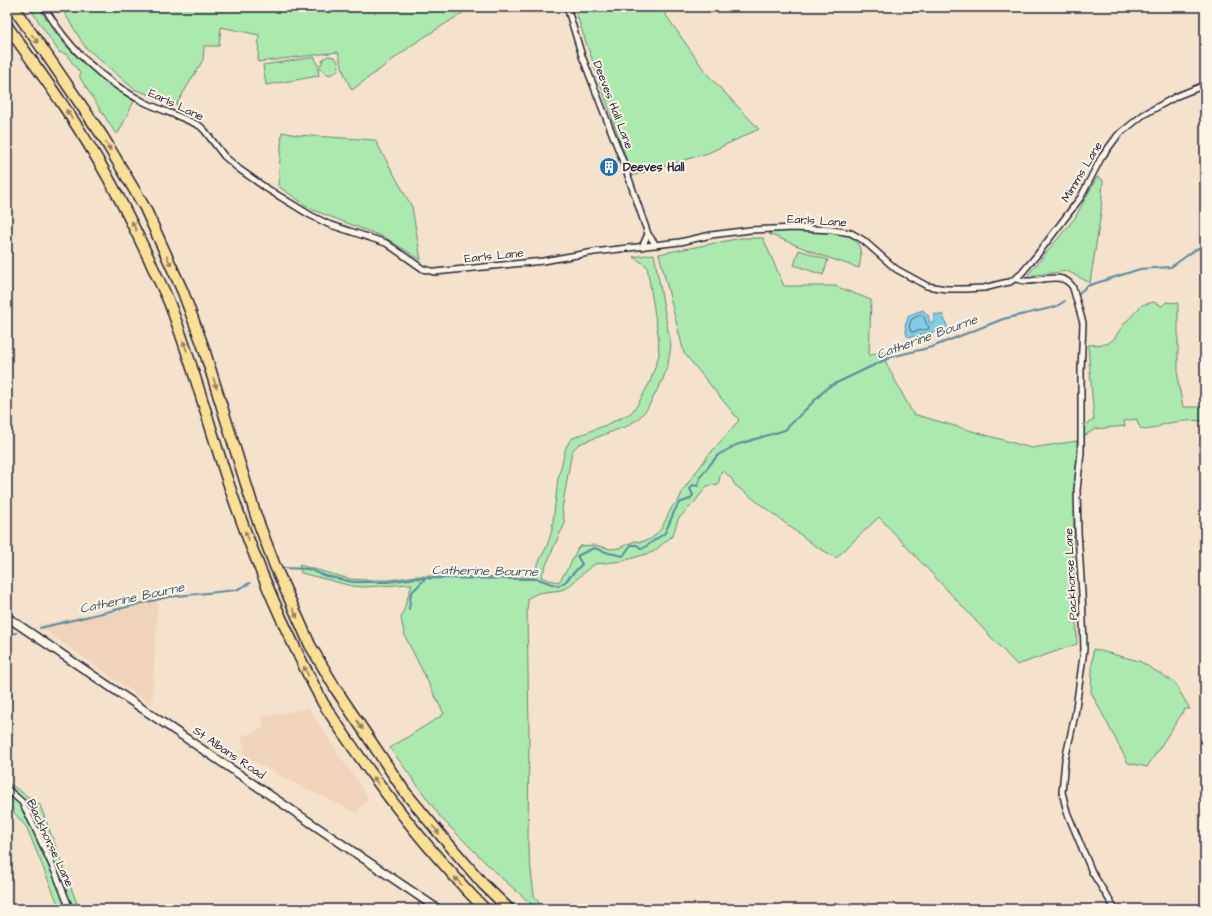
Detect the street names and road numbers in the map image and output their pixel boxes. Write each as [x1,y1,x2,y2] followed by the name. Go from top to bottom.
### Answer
[588,58,638,152] street label: Deeves Hall Lane
[145,85,207,125] street label: Earls Lane
[1057,138,1107,206] street label: Mimms Lane
[787,210,848,232] street label: Earls Lane
[464,244,525,268] street label: Earls Lane
[1060,527,1082,621] street label: Packhorse Lane
[189,722,269,784] street label: St Albans Road
[22,796,78,890] street label: Blackhorse Lane

